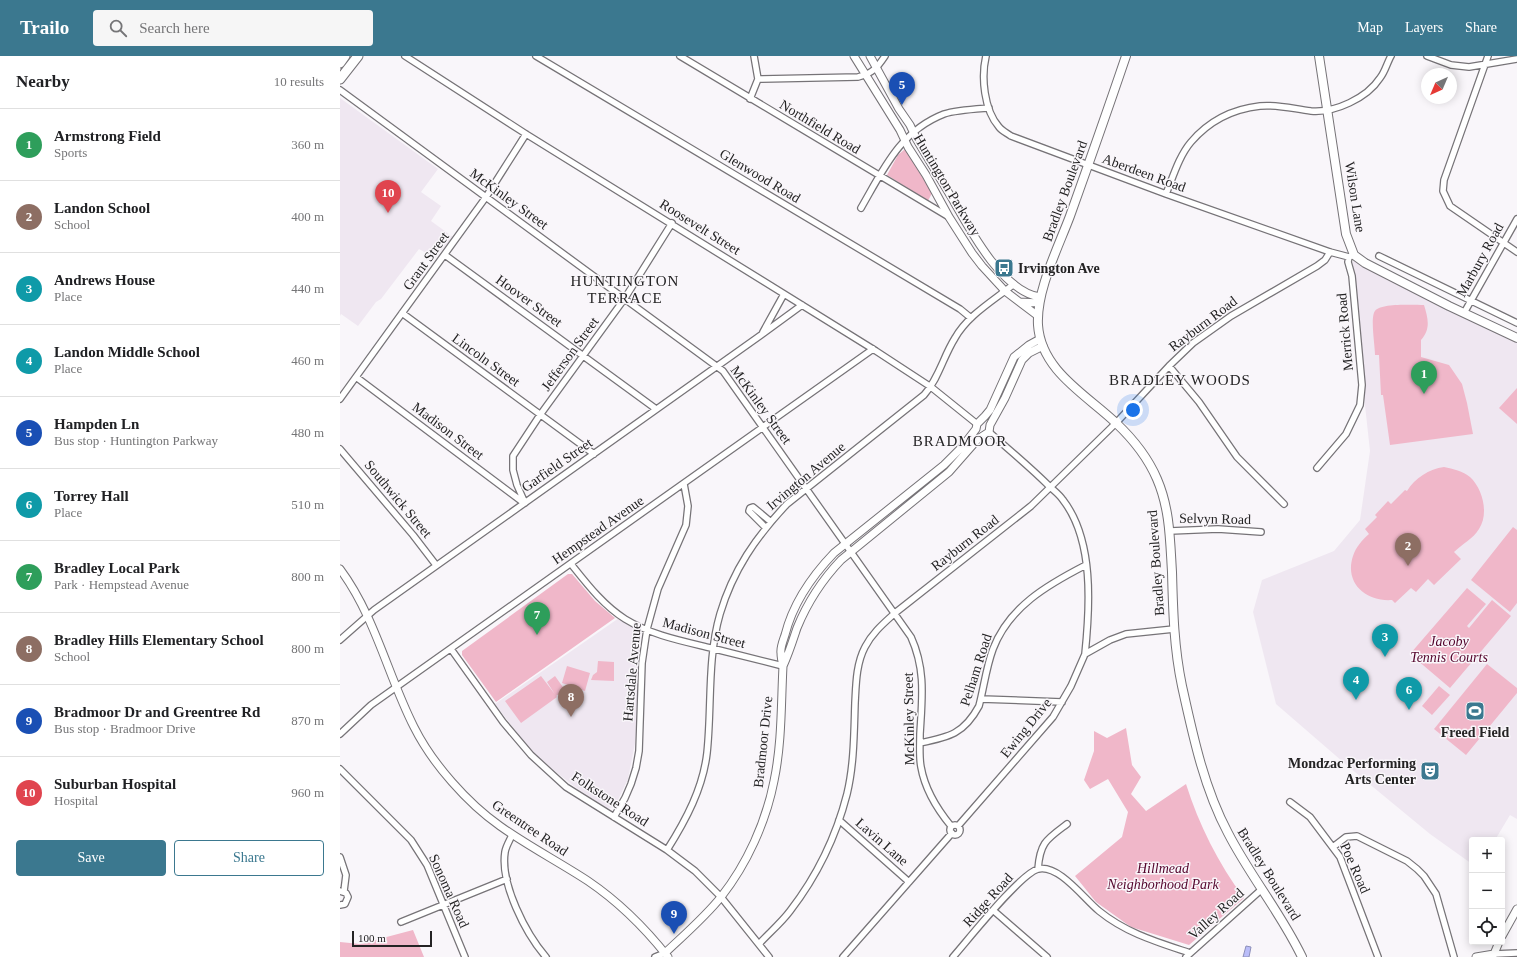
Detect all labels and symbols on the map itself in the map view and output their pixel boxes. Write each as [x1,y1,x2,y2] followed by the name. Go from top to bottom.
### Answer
[1421,68,1457,104] north arrow
[889,72,915,105] pin: 5
[777,97,863,157] street label: Northfield Road
[911,131,983,239] street label: Huntington Parkway
[1040,139,1090,243] street label: Bradley Boulevard
[717,146,803,206] street label: Glenwood Road
[1100,151,1188,195] street label: Aberdeen Road
[1342,161,1368,233] street label: Wilson Lane
[467,166,551,232] street label: McKinley Street
[375,180,401,213] pin: 10
[657,196,743,258] street label: Roosevelt Street
[1454,220,1506,300] street label: Marbury Road
[400,229,452,293] street label: Grant Street
[993,257,1015,279] bus stop icon: Irvington Ave
[1018,261,1100,276] place label: Irvington Ave
[493,272,565,330] street label: Hoover Street
[571,273,679,306] district label: HUNTINGTON TERRACE
[1334,292,1356,372] street label: Merrick Road
[1166,294,1240,354] street label: Rayburn Road
[538,314,602,394] street label: Jefferson Street
[449,331,523,390] street label: Lincoln Street
[1411,361,1437,394] pin: 1
[728,363,794,447] street label: McKinley Street
[1109,372,1251,388] district label: BRADLEY WOODS
[409,399,487,463] street label: Madison Street
[1123,400,1143,420] your location
[913,433,1007,449] district label: BRADMOOR
[519,435,595,495] street label: Garfield Street
[764,439,848,513] street label: Irvington Avenue
[361,457,435,541] street label: Southwick Street
[549,493,647,567] street label: Hempstead Avenue
[1145,510,1167,616] street label: Bradley Boulevard
[1179,511,1251,527] street label: Selvyn Road
[928,512,1002,574] street label: Rayburn Road
[1395,533,1421,566] pin: 2
[524,602,550,635] pin: 7
[661,615,747,651] street label: Madison Street
[620,622,644,722] street label: Hartsdale Avenue
[1372,624,1398,657] pin: 3
[957,632,995,708] street label: Pelham Road
[1410,634,1488,665] park label: Jacoby Tennis Courts
[1343,667,1369,700] pin: 4
[901,672,917,766] street label: McKinley Street
[1396,677,1422,710] pin: 6
[558,684,584,717] pin: 8
[751,695,775,789] street label: Bradmoor Drive
[998,695,1054,761] street label: Ewing Drive
[1464,700,1486,722] sports icon: Freed Field
[1441,725,1509,740] place label: Freed Field
[1288,756,1416,787] place label: Mondzac Performing Arts Center
[1419,760,1441,782] theatre icon: Mondzac Performing Arts Center
[569,769,651,829] street label: Folkstone Road
[489,797,571,859] street label: Greentree Road
[853,815,911,869] street label: Lavin Lane
[1235,825,1303,923] street label: Bradley Boulevard
[1337,840,1373,896] street label: Poe Road
[426,852,472,930] street label: Sonoma Road
[1106,861,1219,892] park label: Hillmead Neighborhood Park
[960,870,1016,930] street label: Ridge Road
[1185,885,1247,943] street label: Valley Road
[661,901,687,934] pin: 9
[352,929,432,948] scale bar

